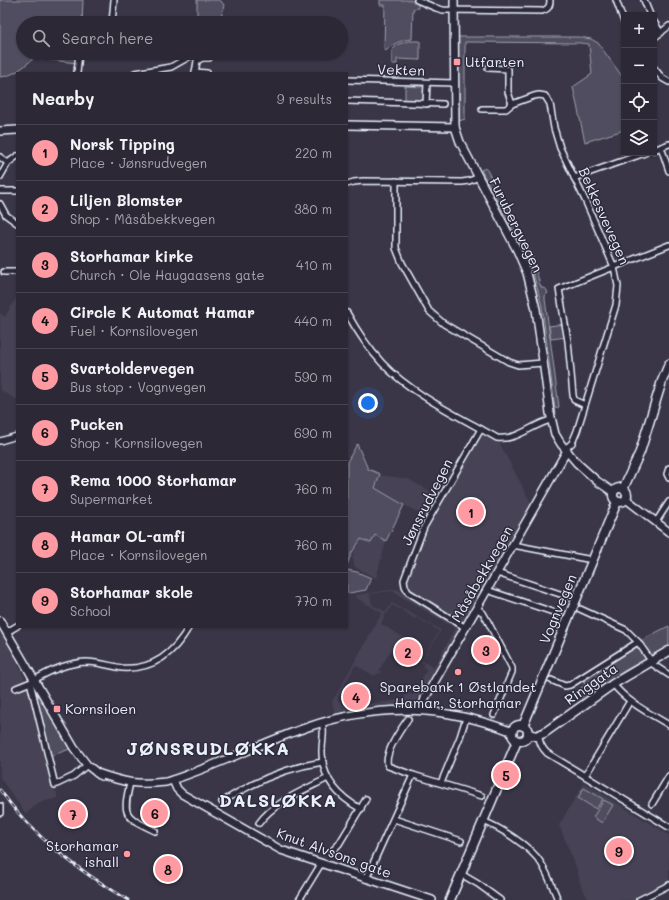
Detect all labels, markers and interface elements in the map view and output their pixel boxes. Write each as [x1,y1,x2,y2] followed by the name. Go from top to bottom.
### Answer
[621,12,657,156] map controls
[621,12,657,48] button: +
[16,16,348,60] search box
[30,27,52,49] icon: search
[62,28,153,48] text: Search here
[621,48,657,84] button: −
[465,52,524,71] place label: Utfarten
[452,57,462,67] marker: Utfarten
[377,59,425,80] street label: Vekten
[621,84,657,120] button: locate
[32,87,94,109] text: Nearby
[277,90,332,107] text: 9 results
[621,120,657,156] button: layers
[70,134,175,154] text: Norsk Tipping
[42,144,48,161] text: 1
[295,144,332,161] text: 220 m
[70,154,207,171] text: Place · Jønsrudvegen
[575,164,634,267] street label: Bekkesvevegen
[485,174,548,275] street label: Furubergvegen
[70,190,183,210] text: Liljen Blomster
[41,200,49,217] text: 2
[294,200,332,217] text: 380 m
[70,210,215,227] text: Shop · Måsåbekkvegen
[70,246,193,266] text: Storhamar kirke
[41,256,49,273] text: 3
[296,256,332,273] text: 410 m
[70,266,265,283] text: Church · Ole Haugaasens gate
[70,302,255,322] text: Circle K Automat Hamar
[41,312,49,329] text: 4
[294,312,332,329] text: 440 m
[70,322,198,339] text: Fuel · Kornsilovegen
[70,358,194,378] text: Svartoldervegen
[41,368,49,385] text: 5
[294,368,332,385] text: 590 m
[70,378,206,395] text: Bus stop · Vognvegen
[358,393,378,413] your location
[70,414,123,434] text: Pucken
[41,424,49,441] text: 6
[294,424,332,441] text: 690 m
[70,434,203,451] text: Shop · Kornsilovegen
[397,455,457,548] street label: Jønsrudvegen
[70,470,237,490] text: Rema 1000 Storhamar
[41,480,49,497] text: 7
[294,480,332,497] text: 760 m
[70,490,153,507] text: Supermarket
[458,497,484,527] pin: 1
[446,522,517,625] street label: Måsåbekkvegen
[70,526,185,546] text: Hamar OL-amfi
[41,536,49,553] text: 8
[294,536,332,553] text: 760 m
[70,546,207,563] text: Place · Kornsilovegen
[534,571,581,646] street label: Vognvegen
[70,582,193,602] text: Storhamar skole
[41,592,49,609] text: 9
[295,592,332,609] text: 770 m
[70,602,111,619] text: School
[473,635,499,665] pin: 3
[395,637,421,667] pin: 2
[560,658,621,709] street label: Ringgata
[453,667,463,677] marker: Sparebank 1 Østlandet Hamar, Storhamar
[380,677,536,712] place label: Sparebank 1 Østlandet Hamar, Storhamar
[343,682,369,712] pin: 4
[65,699,136,718] place label: Kornsiloen
[52,704,62,714] marker: Kornsiloen
[126,736,290,760] district label: JØNSRUDLØKKA
[493,760,519,790] pin: 5
[219,788,337,812] district label: DALSLØKKA
[142,798,168,828] pin: 6
[60,799,86,829] pin: 7
[274,823,394,882] street label: Knut Alvsons gate
[46,836,119,871] place label: Storhamar ishall
[606,836,632,866] pin: 9
[122,849,132,859] marker: Storhamar ishall
[155,854,181,884] pin: 8

